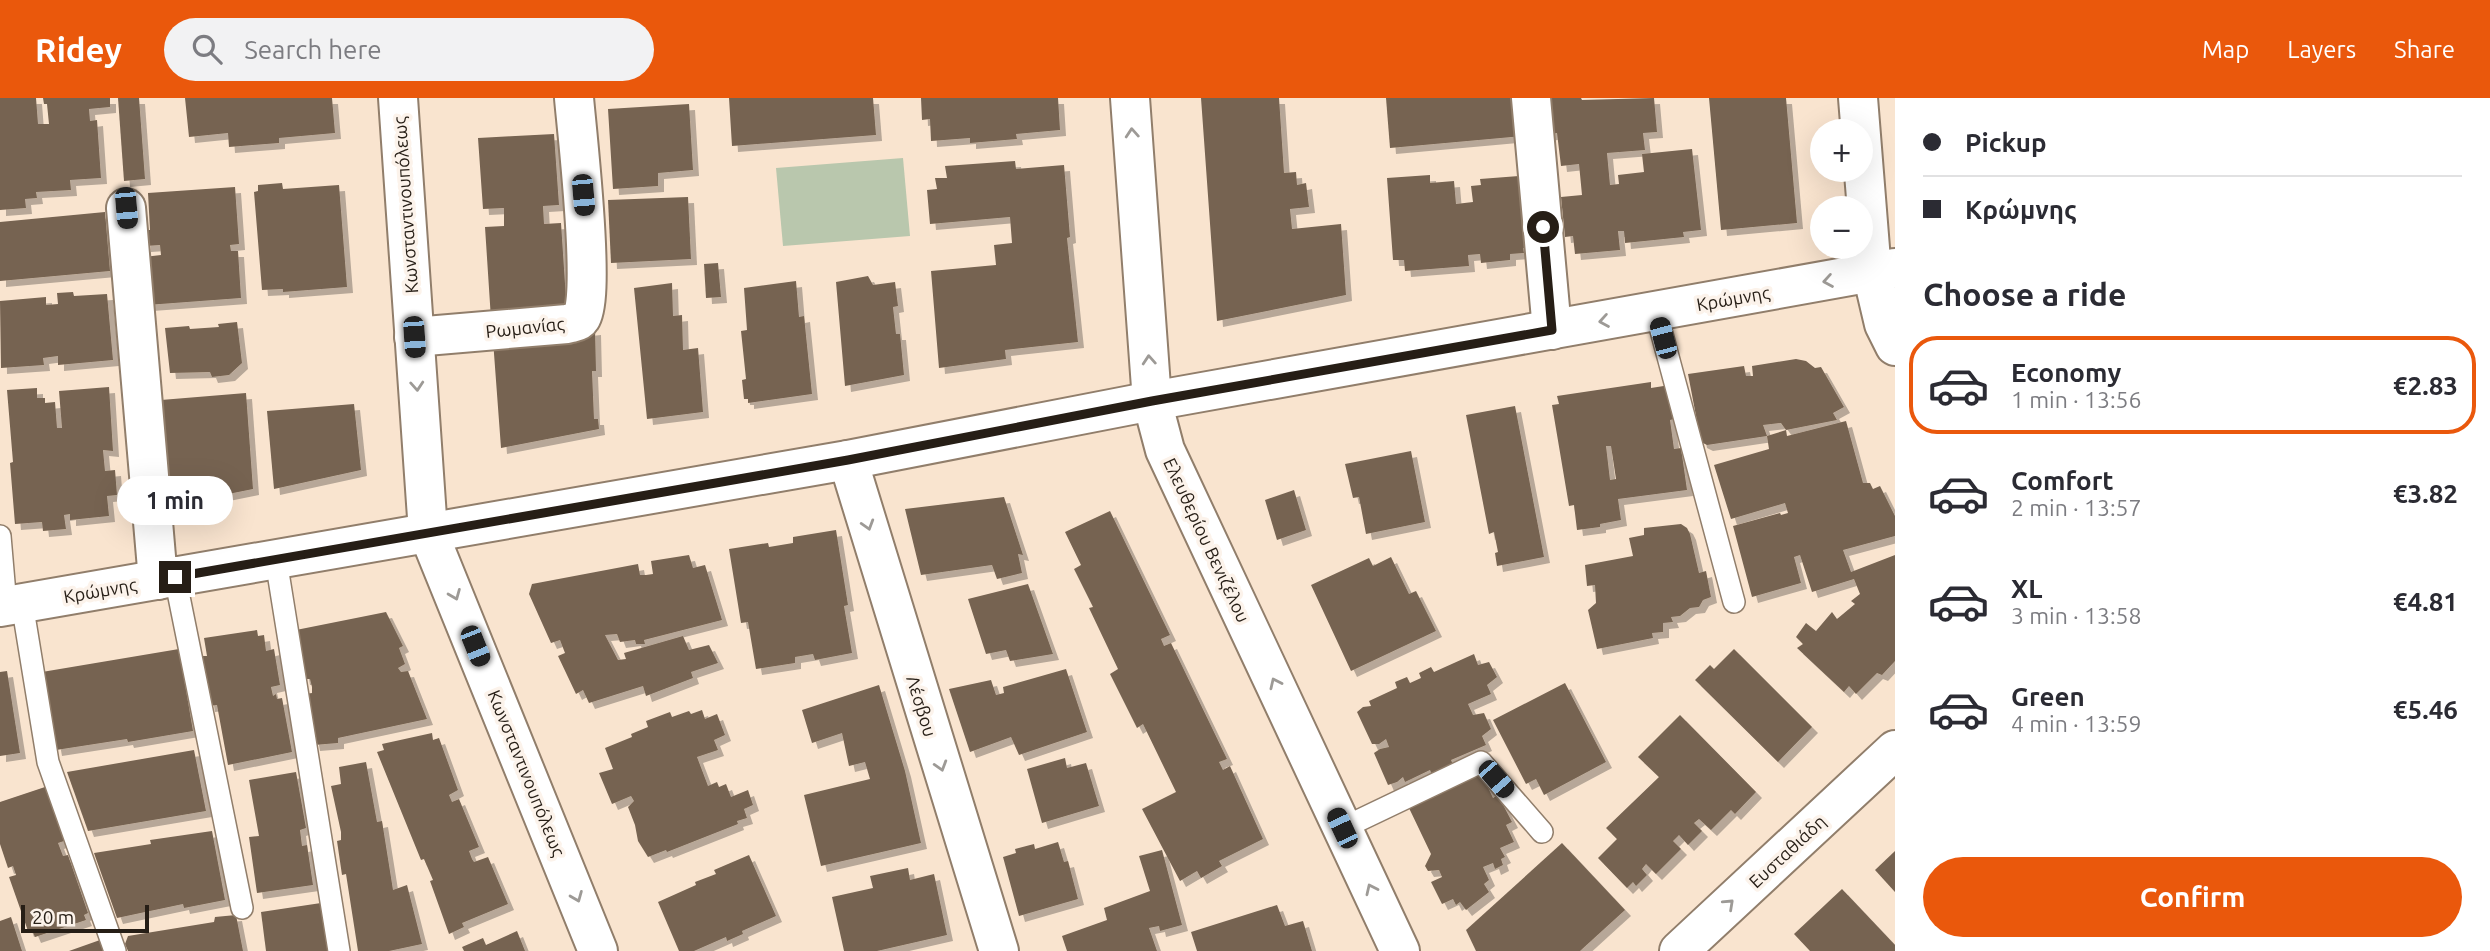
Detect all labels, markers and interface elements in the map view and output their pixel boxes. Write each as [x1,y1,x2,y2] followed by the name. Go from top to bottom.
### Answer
[164,18,654,81] search box
[188,30,226,68] icon: search
[35,31,122,68] text: Ridey
[244,35,382,64] text: Search here
[2202,36,2249,63] text: Map
[2287,36,2356,63] text: Layers
[2394,36,2455,63] text: Share
[389,116,422,294] street label: Κωνσταντινουπόλεως
[1810,119,1873,259] map controls
[1810,119,1873,182] button: +
[1125,127,1140,138] one-way arrow
[1965,128,2047,157] text: Pickup
[571,173,596,217] car
[114,186,139,230] car
[1965,195,2077,224] text: Κρώμνης
[1810,196,1873,259] button: −
[1527,211,1559,243] route start
[1822,272,1834,287] one-way arrow
[1923,276,2126,312] text: Choose a ride
[1695,282,1771,315] street label: Κρώμνης
[485,313,566,342] street label: Ρωμανίας
[1598,313,1610,328] one-way arrow
[403,315,426,359] car
[1648,315,1679,361] car
[1142,354,1157,365] one-way arrow
[1927,354,1990,417] icon: car
[2011,358,2121,387] text: Economy
[2393,371,2458,400] text: €2.83
[409,381,424,392] one-way arrow
[2011,387,2142,412] text: 1 min · 13:56
[1159,455,1254,626] street label: Ελευθερίου Βενιζέλου
[1927,462,1990,525] icon: car
[2011,466,2114,495] text: Comfort
[117,476,233,524] callout: 1 min
[2393,479,2458,508] text: €3.82
[146,488,204,513] text: 1 min
[2011,495,2142,520] text: 2 min · 13:57
[859,519,874,531] one-way arrow
[159,561,191,593] route end
[1927,570,1990,633] icon: car
[62,574,138,607] street label: Κρώμνης
[2011,574,2042,603] text: XL
[2393,587,2458,616] text: €4.81
[447,588,461,601] one-way arrow
[2011,603,2142,628] text: 3 min · 13:58
[458,623,493,669] car
[903,673,941,739] street label: Λέσβου
[1269,678,1283,690] one-way arrow
[1927,678,1990,741] icon: car
[2011,682,2085,711] text: Green
[484,687,570,859] street label: Κωνσταντινουπόλεως
[2393,695,2458,724] text: €5.46
[2011,711,2142,736] text: 4 min · 13:59
[1475,756,1518,802] car
[933,759,947,772] one-way arrow
[1324,805,1361,851] car
[1745,811,1829,891] street label: Ευσταθιάδη
[1923,857,2462,937] button: Confirm
[1366,884,1380,896] one-way arrow
[568,891,582,903] one-way arrow
[1721,900,1734,913] one-way arrow
[21,902,149,934] scale bar
[32,906,74,928] text: 20 m

